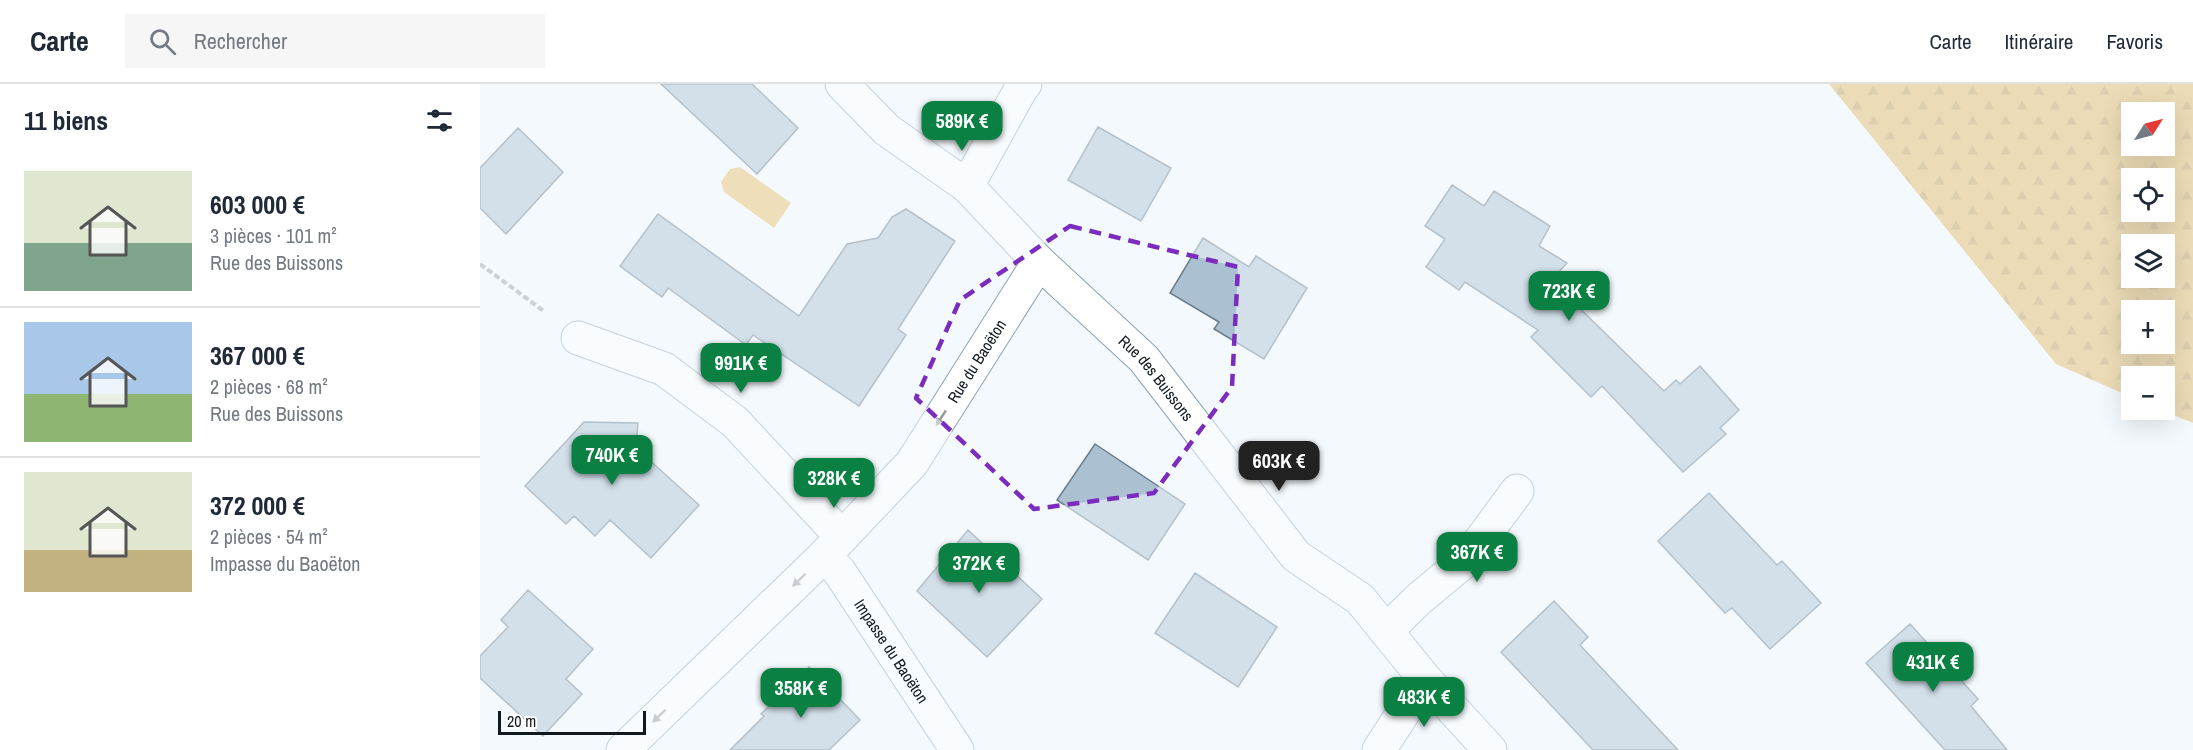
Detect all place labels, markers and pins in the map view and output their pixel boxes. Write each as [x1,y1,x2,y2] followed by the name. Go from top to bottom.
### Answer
[913,101,1011,152] pin: 589K €
[1520,271,1618,322] pin: 723K €
[692,343,790,394] pin: 991K €
[563,435,661,486] pin: 740K €
[1230,441,1328,492] pin: 603K €
[785,458,883,509] pin: 328K €
[1428,532,1526,583] pin: 367K €
[930,543,1028,594] pin: 372K €
[1884,642,1982,693] pin: 431K €
[752,668,850,719] pin: 358K €
[1375,677,1473,728] pin: 483K €

